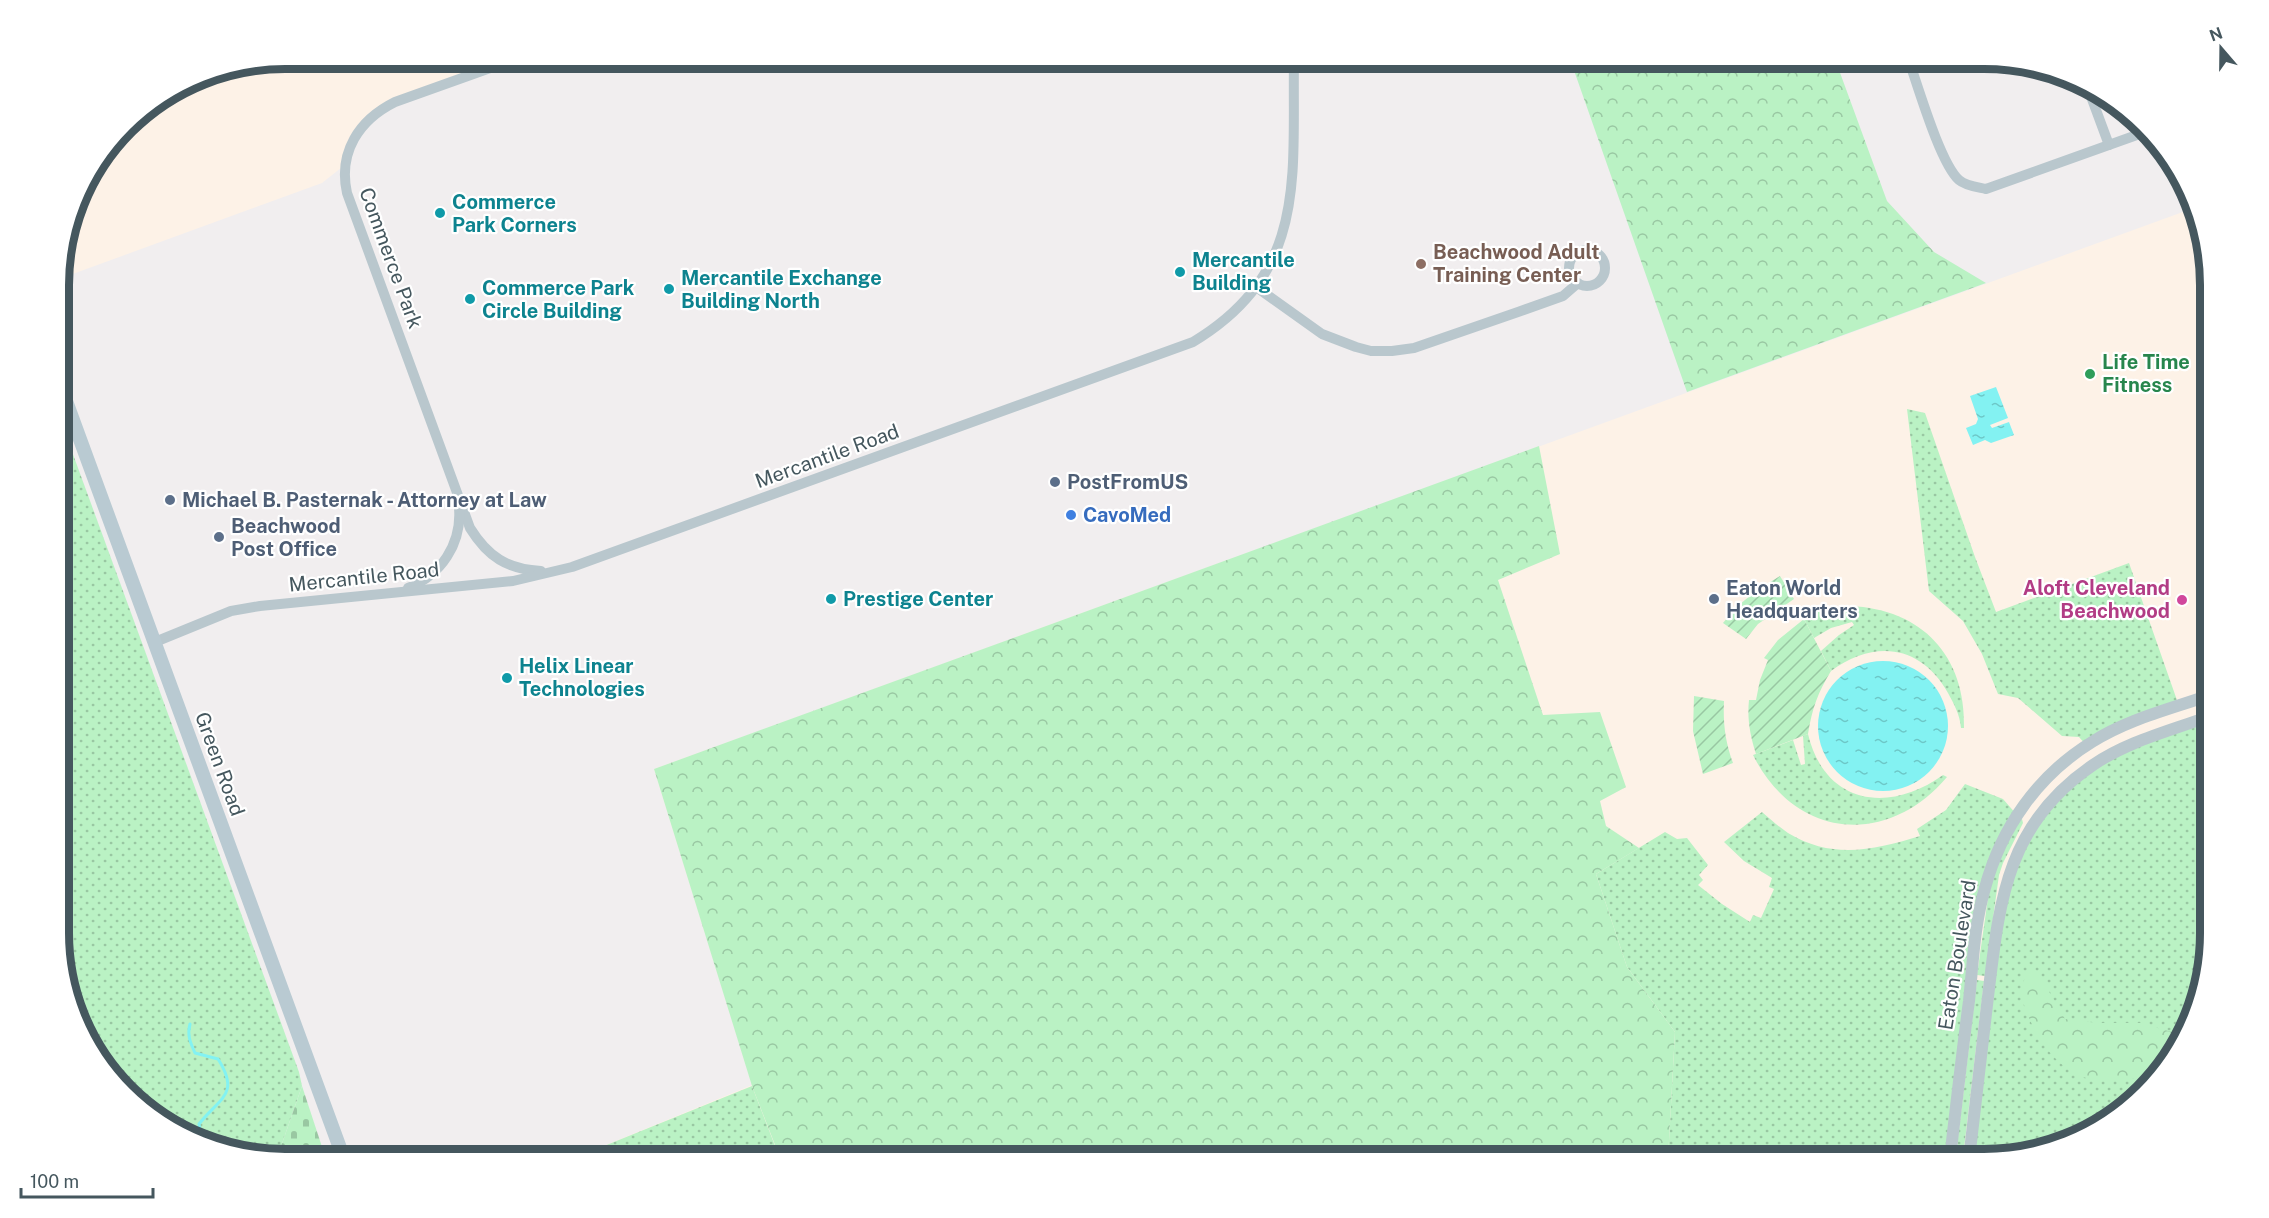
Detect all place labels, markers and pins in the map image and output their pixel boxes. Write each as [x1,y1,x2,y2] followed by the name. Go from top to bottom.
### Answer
[452,190,577,237] place label: Commerce Park Corners
[433,206,447,220] marker: Commerce Park Corners
[1433,240,1600,287] place label: Beachwood Adult Training Center
[1192,248,1295,295] place label: Mercantile Building
[1414,257,1428,271] marker: Beachwood Adult Training Center
[1173,265,1187,279] marker: Mercantile Building
[681,266,882,313] place label: Mercantile Exchange Building North
[482,276,635,323] place label: Commerce Park Circle Building
[662,282,676,296] marker: Mercantile Exchange Building North
[463,292,477,306] marker: Commerce Park Circle Building
[2102,350,2190,397] place label: Life Time Fitness
[2083,367,2097,381] marker: Life Time Fitness
[1067,470,1188,494] place label: PostFromUS
[1048,475,1062,489] marker: PostFromUS
[182,488,547,512] place label: Michael B. Pasternak - Attorney at Law
[163,493,177,507] marker: Michael B. Pasternak - Attorney at Law
[1083,503,1171,527] place label: CavoMed
[1064,508,1078,522] marker: CavoMed
[231,514,341,561] place label: Beachwood Post Office
[212,530,226,544] marker: Beachwood Post Office
[1726,576,1858,623] place label: Eaton World Headquarters
[2023,576,2170,623] place label: Aloft Cleveland Beachwood
[843,587,993,611] place label: Prestige Center
[824,592,838,606] marker: Prestige Center
[1707,592,1721,606] marker: Eaton World Headquarters
[2175,593,2189,607] marker: Aloft Cleveland Beachwood
[519,654,645,701] place label: Helix Linear Technologies
[500,671,514,685] marker: Helix Linear Technologies

